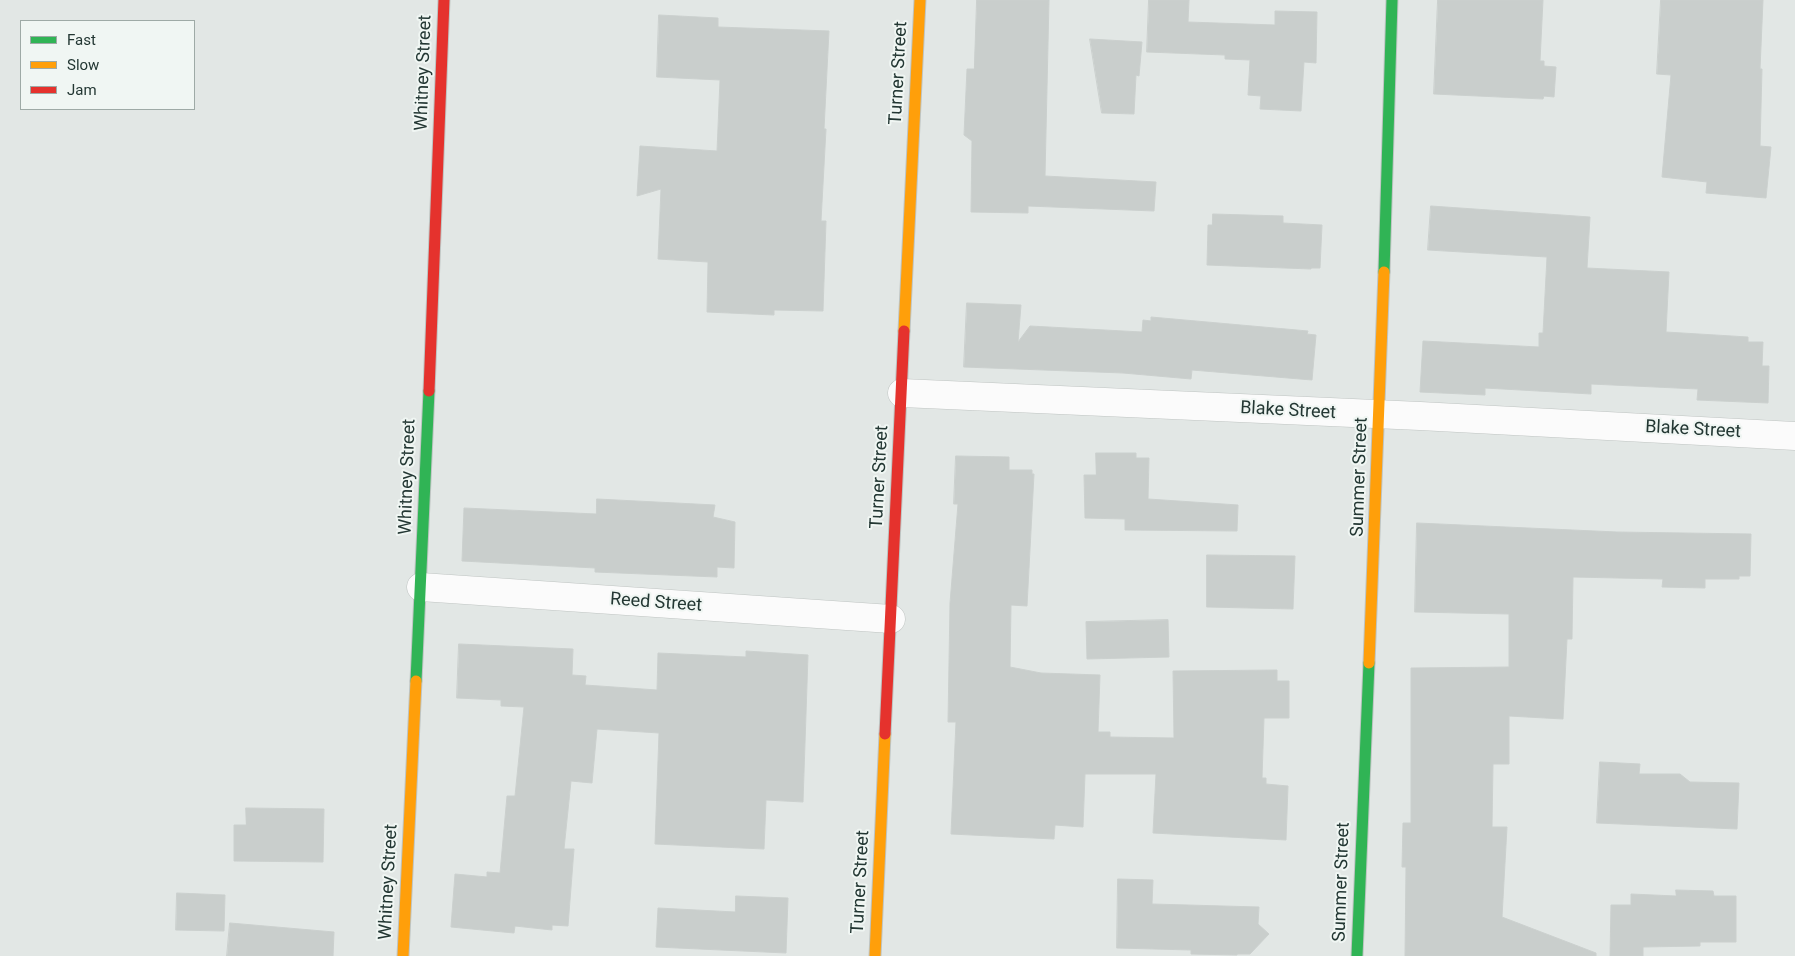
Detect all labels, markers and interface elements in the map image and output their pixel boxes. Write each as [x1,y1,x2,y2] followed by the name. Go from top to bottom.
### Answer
[411,15,437,131] street label: Whitney Street
[20,20,195,110] legend
[886,21,912,125] street label: Turner Street
[67,31,96,49] text: Fast
[67,56,99,74] text: Slow
[67,81,97,99] text: Jam
[1240,398,1336,424] street label: Blake Street
[1347,417,1373,537] street label: Summer Street
[1645,417,1741,443] street label: Blake Street
[395,419,421,535] street label: Whitney Street
[867,425,893,529] street label: Turner Street
[609,589,703,617] street label: Reed Street
[1329,822,1355,942] street label: Summer Street
[375,824,403,940] street label: Whitney Street
[848,830,874,934] street label: Turner Street

